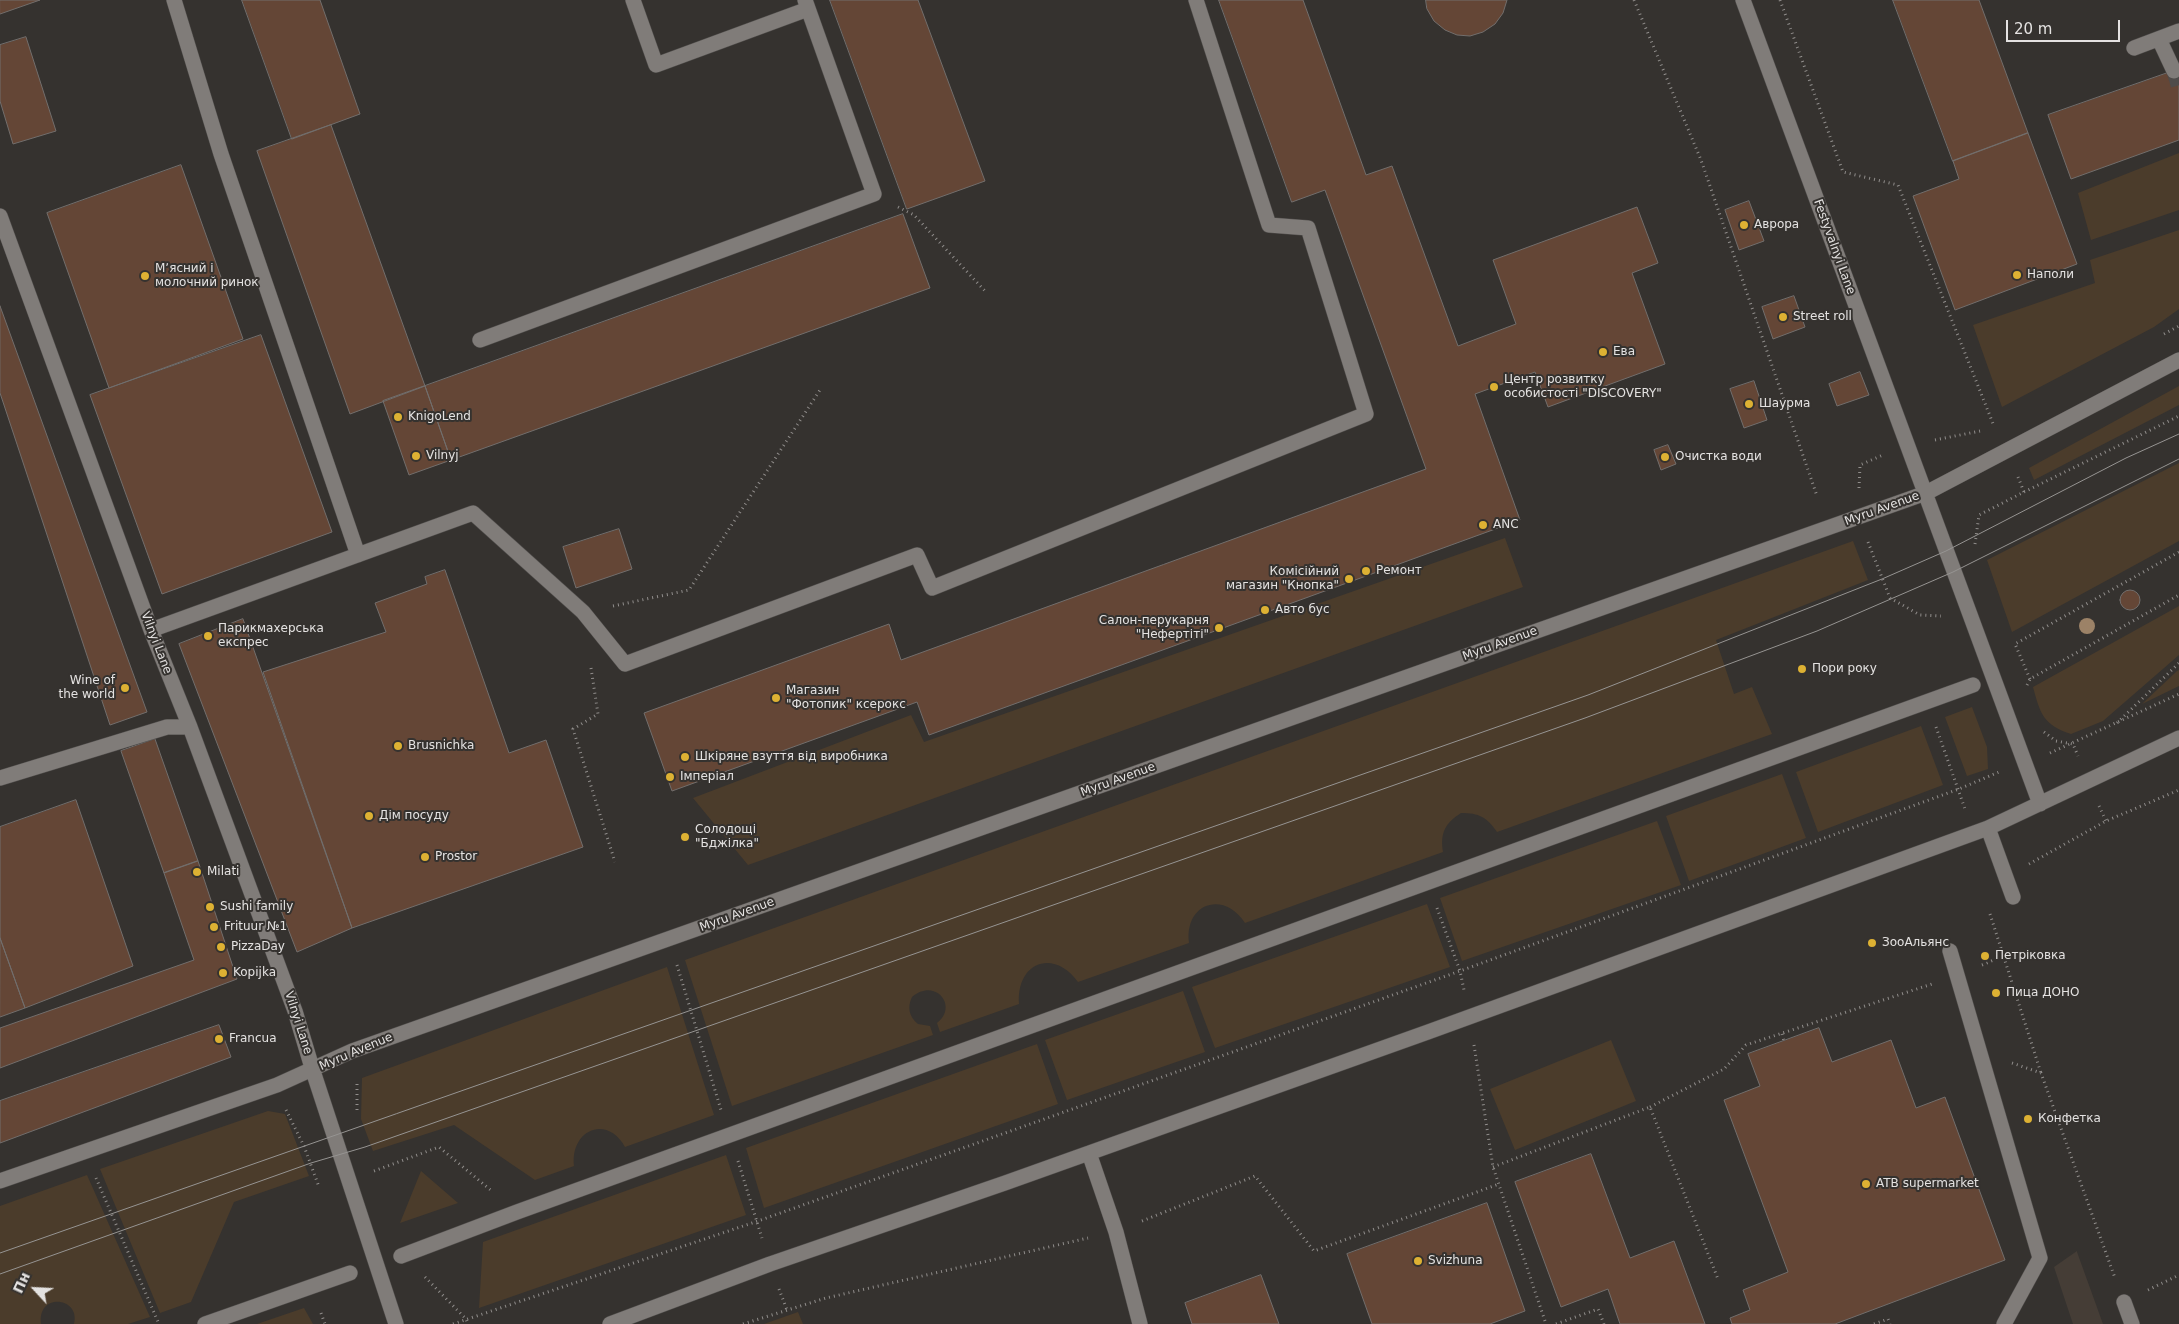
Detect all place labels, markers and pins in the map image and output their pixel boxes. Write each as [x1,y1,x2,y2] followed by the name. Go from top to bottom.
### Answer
[1754,218,1799,232] place label: Аврора
[1738,219,1750,231] marker: Аврора
[155,262,259,290] place label: Мʼясний і молочний ринок
[2027,268,2074,282] place label: Наполи
[2011,269,2023,281] marker: Наполи
[139,270,151,282] marker: Мʼясний і молочний ринок
[1793,310,1852,324] place label: Street roll
[1777,311,1789,323] marker: Street roll
[1613,345,1635,359] place label: Ева
[1597,346,1609,358] marker: Ева
[1504,373,1662,401] place label: Центр розвитку особистості "DISCOVERY"
[1488,381,1500,393] marker: Центр розвитку особистості "DISCOVERY"
[1759,397,1810,411] place label: Шаурма
[1743,398,1755,410] marker: Шаурма
[408,410,471,424] place label: KnigoLend
[392,411,404,423] marker: KnigoLend
[426,449,459,463] place label: Vilnyj
[410,450,422,462] marker: Vilnyj
[1675,450,1762,464] place label: Очистка води
[1659,451,1671,463] marker: Очистка води
[1493,518,1519,532] place label: ANC
[1477,519,1489,531] marker: ANC
[1376,564,1422,578] place label: Ремонт
[1226,565,1339,593] place label: Комісійний магазин "Кнопка"
[1360,565,1372,577] marker: Ремонт
[1343,573,1355,585] marker: Комісійний магазин "Кнопка"
[1275,603,1330,617] place label: Авто бус
[1259,604,1271,616] marker: Авто бус
[1099,614,1209,642] place label: Салон-перукарня "Нефертіті"
[218,622,324,650] place label: Парикмахерська експрес
[1213,622,1225,634] marker: Салон-перукарня "Нефертіті"
[202,630,214,642] marker: Парикмахерська експрес
[1812,662,1877,676] place label: Пори року
[1796,663,1808,675] marker: Пори року
[58,674,115,702] place label: Wine of the world
[119,682,131,694] marker: Wine of the world
[786,684,906,712] place label: Магазин "Фотопик" ксерокс
[770,692,782,704] marker: Магазин "Фотопик" ксерокс
[408,739,474,753] place label: Brusnichka
[392,740,404,752] marker: Brusnichka
[695,750,888,764] place label: Шкіряне взуття від виробника
[679,751,691,763] marker: Шкіряне взуття від виробника
[680,770,734,784] place label: Імперіал
[664,771,676,783] marker: Імперіал
[379,809,449,823] place label: Дім посуду
[363,810,375,822] marker: Дім посуду
[695,823,759,851] place label: Солодощі "Бджілка"
[679,831,691,843] marker: Солодощі "Бджілка"
[435,850,477,864] place label: Prostor
[419,851,431,863] marker: Prostor
[207,865,239,879] place label: Milati
[191,866,203,878] marker: Milati
[220,900,293,914] place label: Sushi family
[204,901,216,913] marker: Sushi family
[224,920,287,934] place label: Frituur №1
[208,921,220,933] marker: Frituur №1
[1882,936,1949,950] place label: ЗооАльянс
[1866,937,1878,949] marker: ЗооАльянс
[231,940,285,954] place label: PizzaDay
[215,941,227,953] marker: PizzaDay
[1995,949,2066,963] place label: Петріковка
[1979,950,1991,962] marker: Петріковка
[233,966,276,980] place label: Kopijka
[217,967,229,979] marker: Kopijka
[2006,986,2079,1000] place label: Пица ДОНО
[1990,987,2002,999] marker: Пица ДОНО
[229,1032,276,1046] place label: Franсua
[213,1033,225,1045] marker: Franсua
[2038,1112,2101,1126] place label: Конфетка
[2022,1113,2034,1125] marker: Конфетка
[1876,1177,1979,1191] place label: ATB supermarket
[1860,1178,1872,1190] marker: ATB supermarket
[1428,1254,1483,1268] place label: Svizhuna
[1412,1255,1424,1267] marker: Svizhuna

